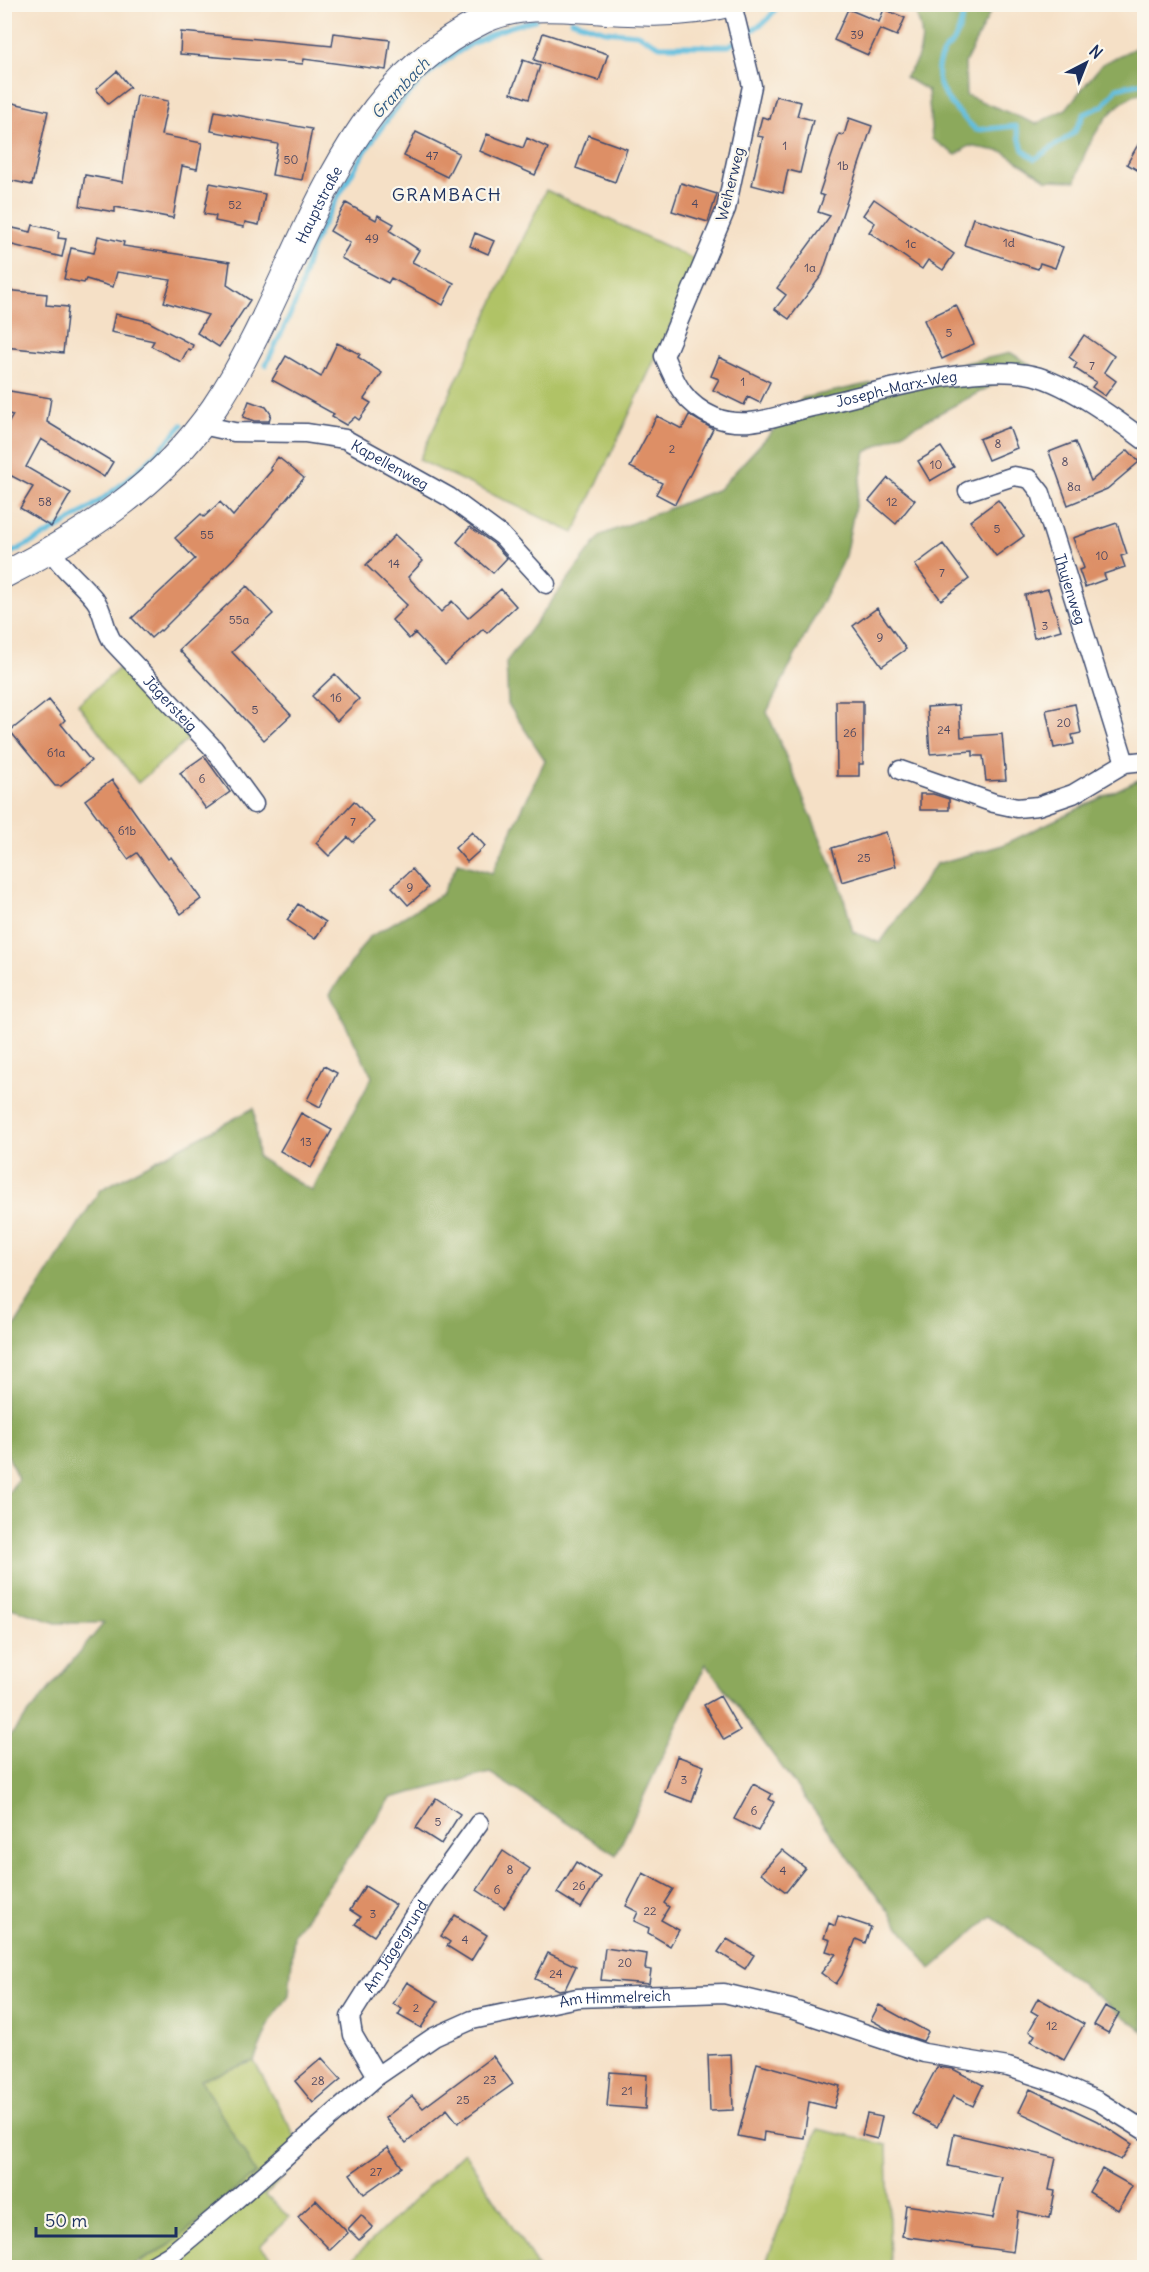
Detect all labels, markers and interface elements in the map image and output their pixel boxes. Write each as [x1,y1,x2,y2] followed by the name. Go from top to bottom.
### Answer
[850,27,864,42] house number: 39
[1056,33,1116,93] north arrow
[1085,41,1107,63] text: N
[367,53,434,123] water label: Grambach
[783,138,787,153] house number: 1
[712,145,748,223] street label: Weiherweg
[426,148,438,163] house number: 47
[284,152,299,167] house number: 50
[837,158,849,173] house number: 1b
[291,162,346,246] street label: Hauptstraße
[392,183,502,206] district label: GRAMBACH
[692,196,699,211] house number: 4
[228,197,242,212] house number: 52
[365,231,379,246] house number: 49
[1003,235,1015,250] house number: 1d
[906,236,916,251] house number: 1c
[804,260,816,275] house number: 1a
[946,325,953,340] house number: 5
[1089,358,1095,373] house number: 7
[834,366,958,411] street label: Joseph-Marx-Weg
[741,374,745,389] house number: 1
[348,435,432,493] street label: Kapellenweg
[995,436,1002,451] house number: 8
[669,441,676,456] house number: 2
[1062,454,1069,469] house number: 8
[930,457,942,472] house number: 10
[1067,479,1081,494] house number: 8a
[38,494,52,509] house number: 58
[886,494,898,509] house number: 12
[994,521,1001,536] house number: 5
[200,527,214,542] house number: 55
[1096,548,1108,563] house number: 10
[1051,551,1091,627] street label: Thujenweg
[388,556,400,571] house number: 14
[939,565,945,580] house number: 7
[229,612,249,627] house number: 55a
[1042,618,1049,633] house number: 3
[877,630,884,645] house number: 9
[140,671,202,735] street label: Jägersteig
[330,690,342,705] house number: 16
[252,702,259,717] house number: 5
[1057,715,1071,730] house number: 20
[937,722,951,737] house number: 24
[843,725,857,740] house number: 26
[47,745,65,760] house number: 61a
[199,771,206,786] house number: 6
[350,814,356,829] house number: 7
[118,823,137,838] house number: 61b
[857,850,871,865] house number: 25
[407,880,414,895] house number: 9
[300,1134,312,1149] house number: 13
[681,1772,688,1787] house number: 3
[751,1803,758,1818] house number: 6
[435,1814,442,1829] house number: 5
[507,1862,514,1877] house number: 8
[780,1863,787,1878] house number: 4
[572,1878,586,1893] house number: 26
[494,1882,501,1897] house number: 6
[359,1896,431,1996] street label: Am Jägergrund
[643,1903,657,1918] house number: 22
[370,1906,377,1921] house number: 3
[462,1932,469,1947] house number: 4
[618,1955,632,1970] house number: 20
[549,1966,563,1981] house number: 24
[557,1985,671,2011] street label: Am Himmelreich
[413,2000,420,2015] house number: 2
[1046,2018,1058,2033] house number: 12
[483,2072,497,2087] house number: 23
[311,2073,325,2088] house number: 28
[621,2083,633,2098] house number: 21
[456,2092,470,2107] house number: 25
[370,2164,382,2179] house number: 27
[36,2200,176,2238] scale bar
[45,2209,87,2232] text: 50 m

